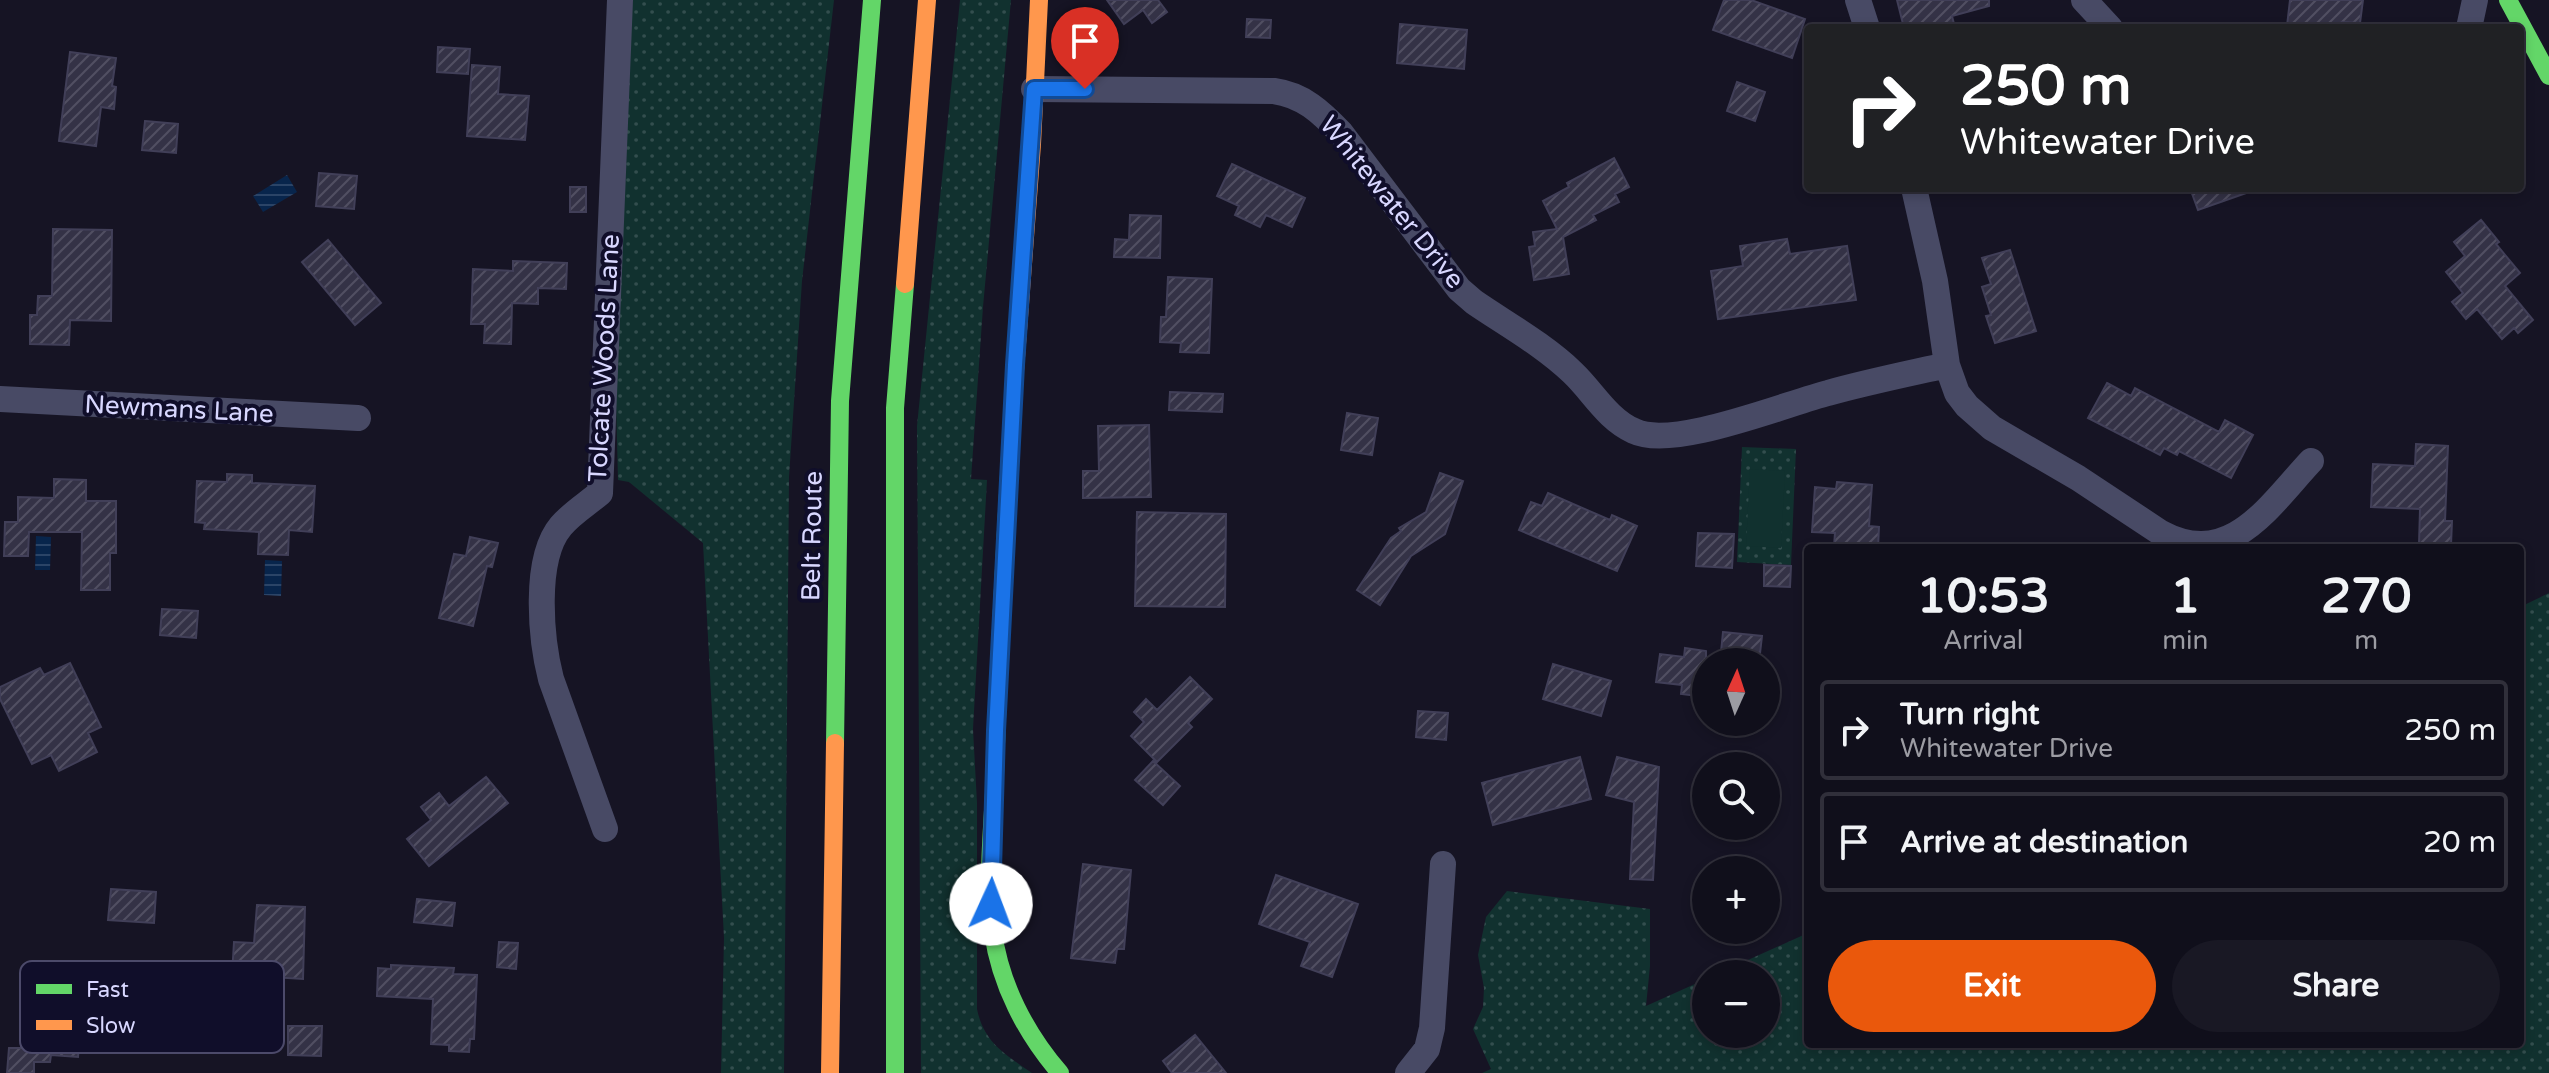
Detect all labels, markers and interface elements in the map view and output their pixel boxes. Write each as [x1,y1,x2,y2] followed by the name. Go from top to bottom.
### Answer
[1051,7,1119,89] pin
[1063,19,1107,63] icon: arrive
[1960,53,2131,120] text: 250 m
[1828,56,1932,160] icon: right
[1313,110,1471,294] street label: Whitewater Drive
[1960,121,2255,164] text: Whitewater Drive
[582,233,626,483] street label: Tolcate Woods Lane
[84,389,274,429] street label: Newmans Lane
[795,471,829,601] street label: Belt Route
[1917,568,2050,626] text: 10:53
[2170,568,2200,626] text: 1
[2321,568,2411,626] text: 270
[1943,625,2023,656] text: Arrival
[2162,625,2208,656] text: min
[2354,625,2378,656] text: m
[1692,648,1780,736] north arrow
[1692,648,1780,1048] map controls
[1900,696,2040,733] text: Turn right
[1832,708,1876,752] icon: right
[2404,712,2496,749] text: 250 m
[1900,733,2113,764] text: Whitewater Drive
[1692,752,1780,840] button: search
[1832,820,1876,864] icon: arrive
[1900,824,2188,861] text: Arrive at destination
[2423,824,2496,861] text: 20 m
[1692,856,1780,944] button: +
[949,862,1033,946] position arrow
[1828,940,2156,1032] button: Exit
[2172,940,2500,1032] button: Share
[1692,960,1780,1048] button: −
[20,961,284,1053] legend
[86,977,129,1003] text: Fast
[86,1013,136,1039] text: Slow

